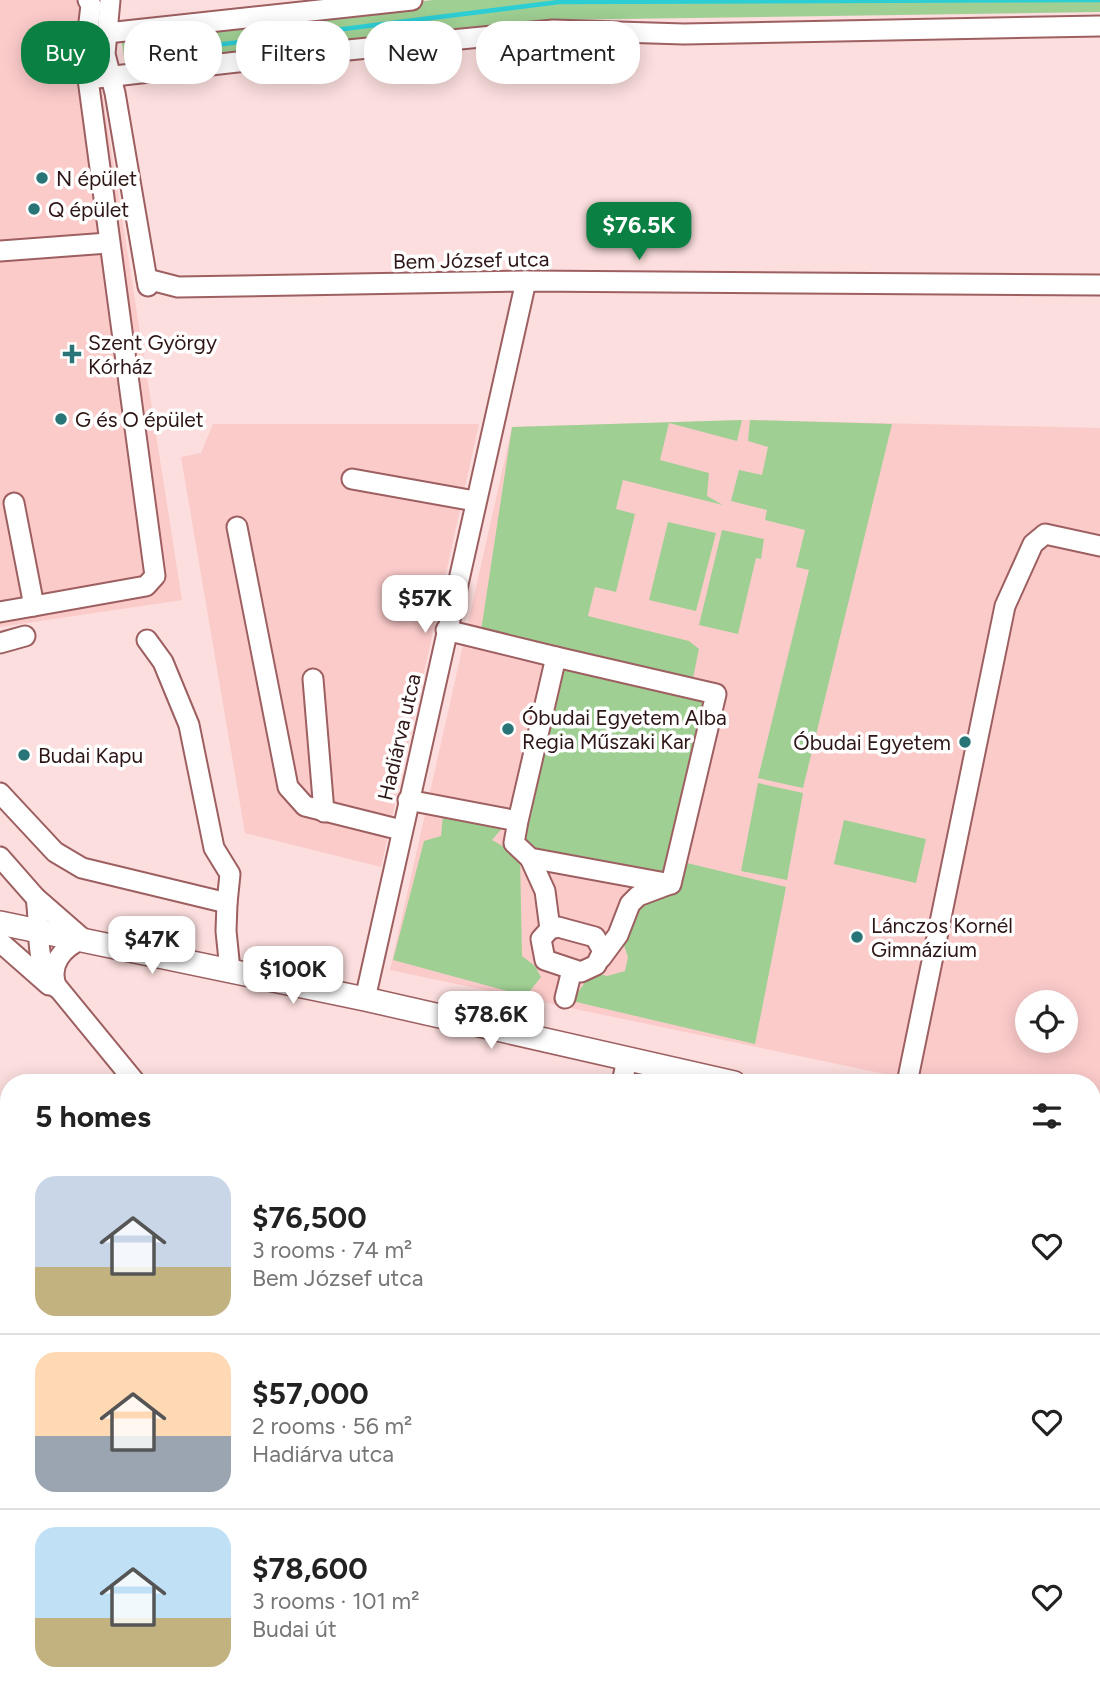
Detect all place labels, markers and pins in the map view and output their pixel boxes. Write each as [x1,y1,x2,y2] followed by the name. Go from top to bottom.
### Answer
[56,166,137,191] place label: N épület
[34,170,50,186] marker: N épület
[48,197,129,222] place label: Q épület
[26,201,42,217] marker: Q épület
[582,202,696,262] pin: $76.5K
[88,330,217,379] place label: Szent György Kórház
[62,344,82,364] marker: Szent György Kórház
[75,407,204,432] place label: G és O épület
[53,411,69,427] marker: G és O épület
[384,576,466,635] pin: $57K
[522,705,727,754] place label: Óbudai Egyetem Alba Regia Műszaki Kar
[500,721,516,737] marker: Óbudai Egyetem Alba Regia Műszaki Kar
[793,730,951,755] place label: Óbudai Egyetem
[957,734,973,750] marker: Óbudai Egyetem
[38,743,143,768] place label: Budai Kapu
[16,747,32,763] marker: Budai Kapu
[871,913,1013,962] place label: Lánczos Kornél Gimnázium
[111,916,193,976] pin: $47K
[849,929,865,945] marker: Lánczos Kornél Gimnázium
[244,946,342,1006] pin: $100K
[434,992,548,1051] pin: $78.6K

